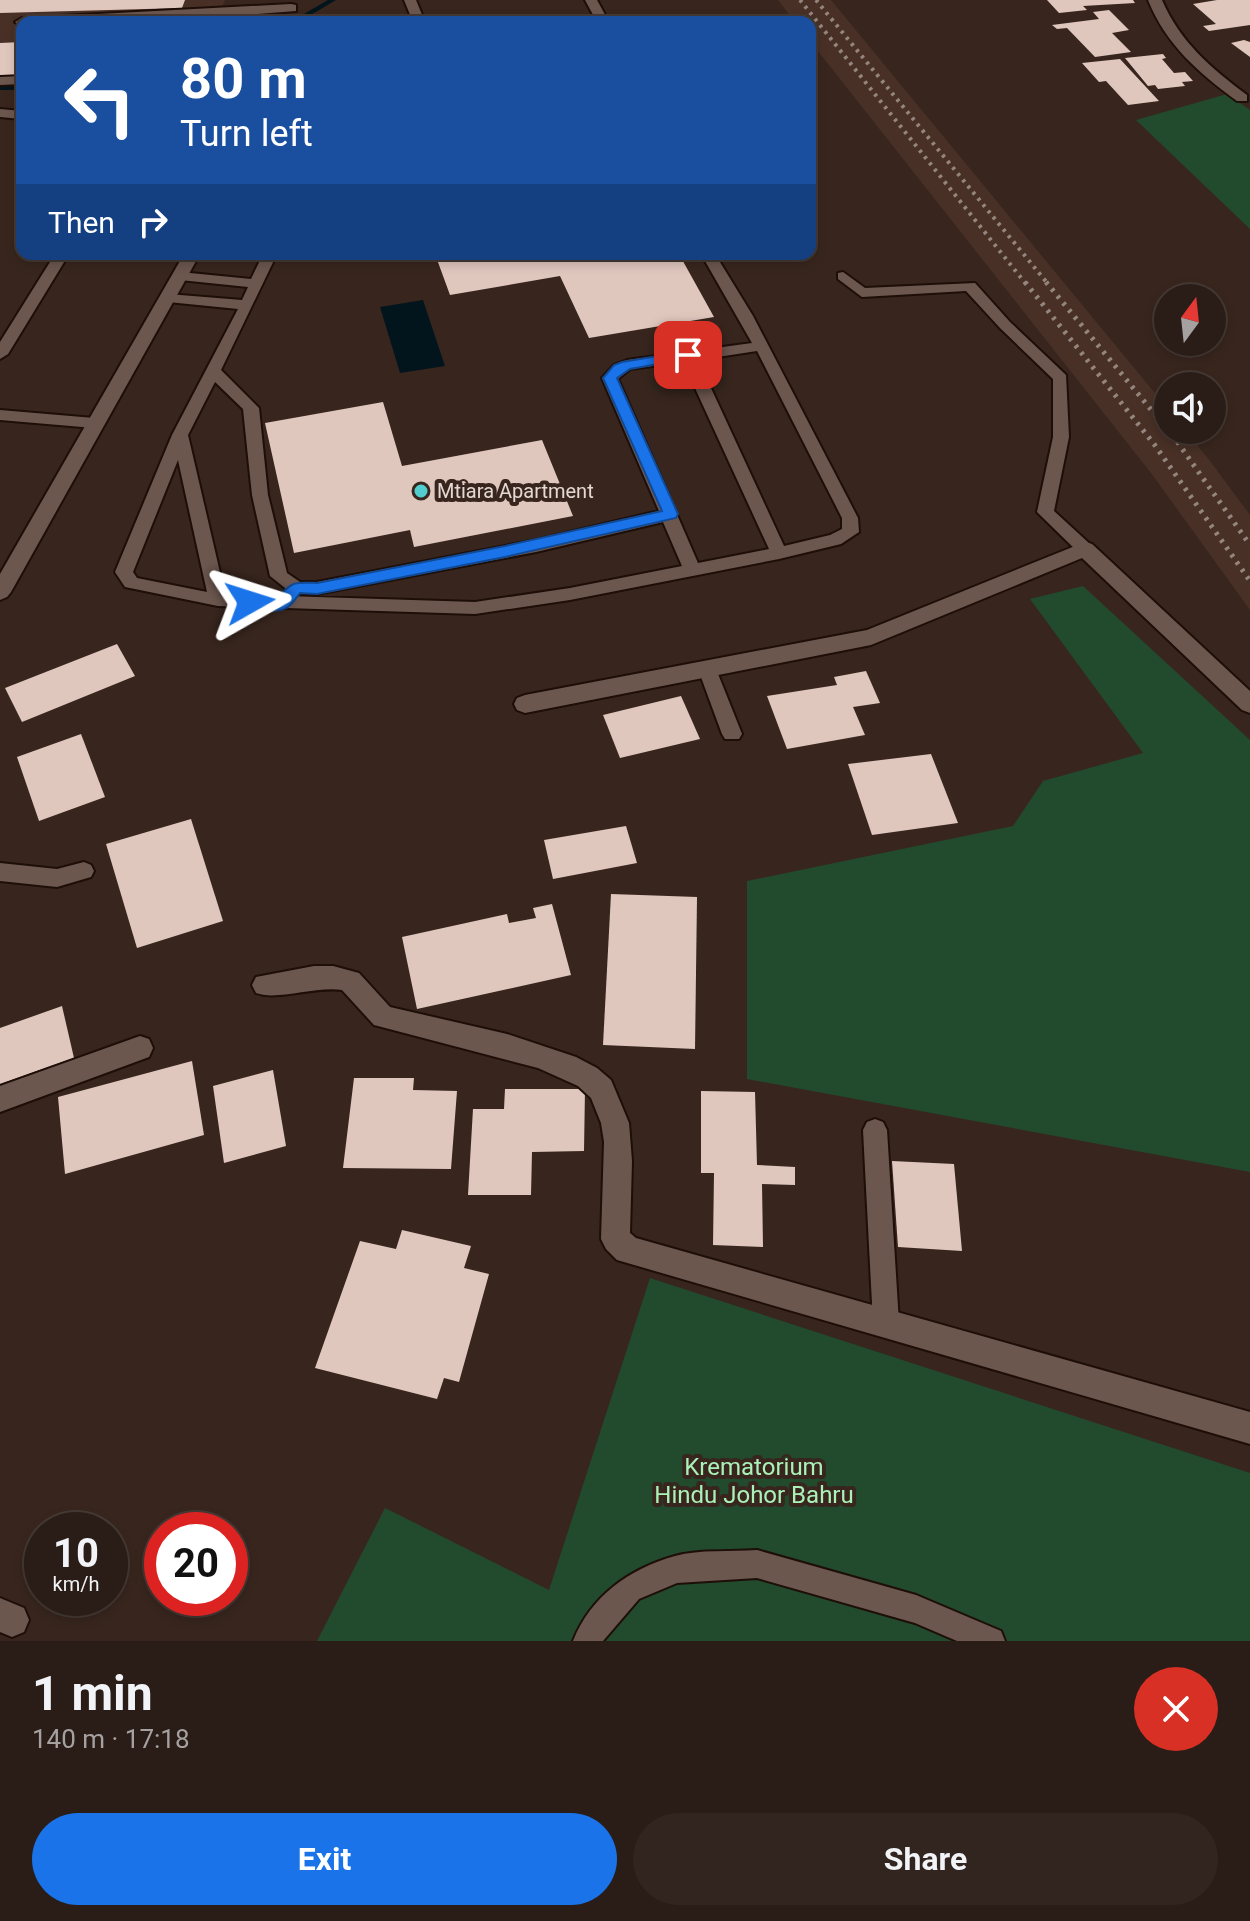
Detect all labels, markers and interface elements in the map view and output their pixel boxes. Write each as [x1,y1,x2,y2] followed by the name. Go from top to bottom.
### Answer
[180,46,307,112] text: 80 m
[48,48,152,152] icon: left
[180,113,313,155] text: Turn left
[131,200,175,244] icon: right
[48,205,115,240] text: Then
[1154,284,1226,356] north arrow
[1154,284,1226,444] map controls
[654,321,722,389] pin
[666,333,710,377] icon: arrive
[1154,372,1226,444] button: sound
[437,479,594,503] place label: Mtiara Apartment
[412,482,430,500] marker: Mtiara Apartment
[208,560,292,644] position arrow
[654,1453,854,1509] park label: Krematorium Hindu Johor Bahru
[144,1512,248,1616] speed limit sign: 20
[53,1530,99,1577] text: 10
[53,1572,99,1596] text: km/h
[32,1665,153,1722] text: 1 min
[1134,1667,1218,1751] button: close
[32,1724,190,1754] text: 140 m · 17:18
[32,1813,617,1905] button: Exit
[633,1813,1218,1905] button: Share

